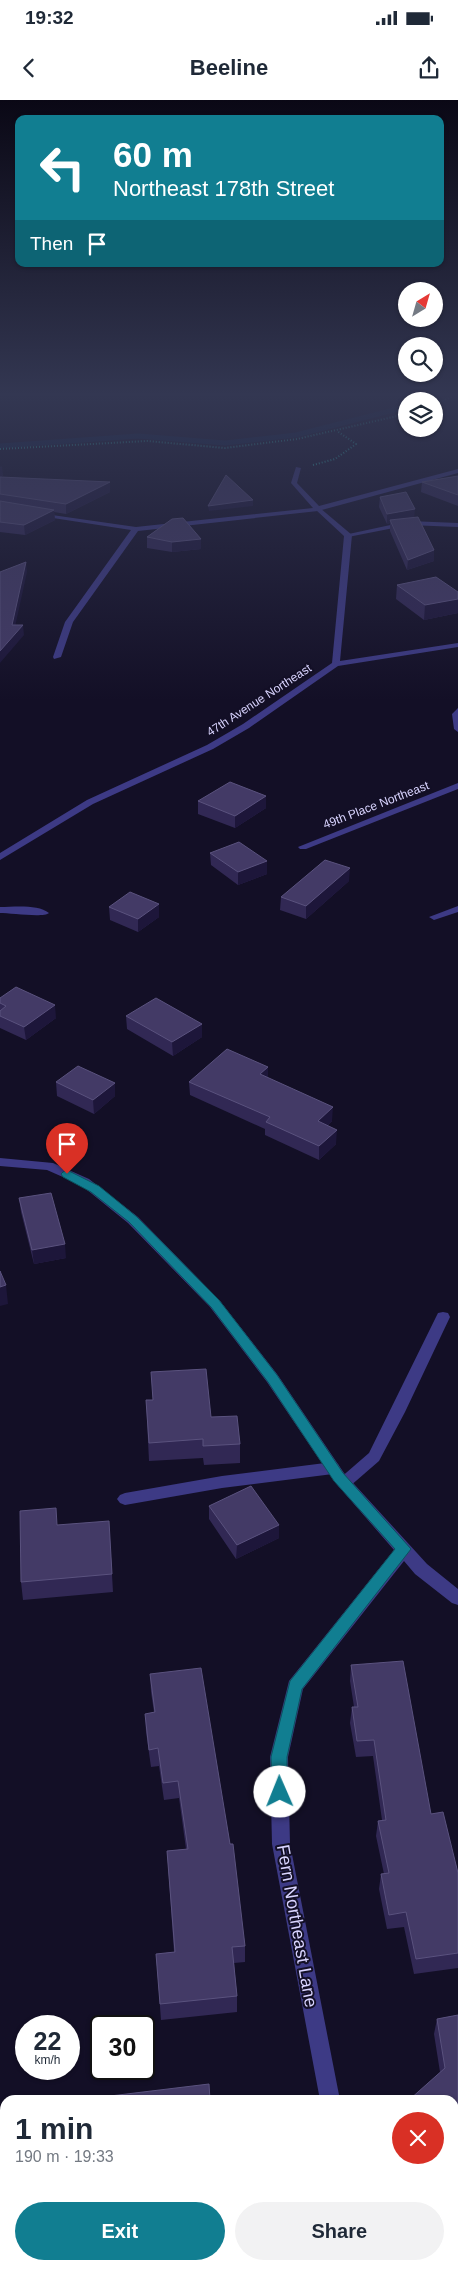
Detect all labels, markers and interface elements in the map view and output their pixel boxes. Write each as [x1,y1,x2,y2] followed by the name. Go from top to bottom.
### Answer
[25,7,74,28] text: 19:32
[15,54,43,82] icon: back
[415,54,443,82] icon: share
[190,55,268,80] text: Beeline
[30,135,95,200] icon: left
[113,135,193,174] text: 60 m
[113,176,334,201] text: Northeast 178th Street
[83,230,111,258] icon: arrive
[30,233,73,254] text: Then
[398,282,442,328] north arrow
[398,282,443,437] map controls
[398,337,443,382] button: search
[398,392,443,437] button: layers
[204,661,314,739] street label: 47th Avenue Northeast
[321,778,431,832] street label: 49th Place Northeast
[46,1123,88,1174] pin
[53,1130,81,1158] icon: arrive
[253,1765,305,1817] position arrow
[273,1843,321,2009] street label: Fern Northeast Lane
[90,2015,155,2080] speed limit sign: 30
[34,2027,61,2055] text: 22
[34,2053,61,2067] text: km/h
[15,2112,93,2145] text: 1 min
[392,2112,444,2164] button: close
[15,2148,114,2165] text: 190 m · 19:33
[15,2202,225,2260] button: Exit
[235,2202,444,2260] button: Share

